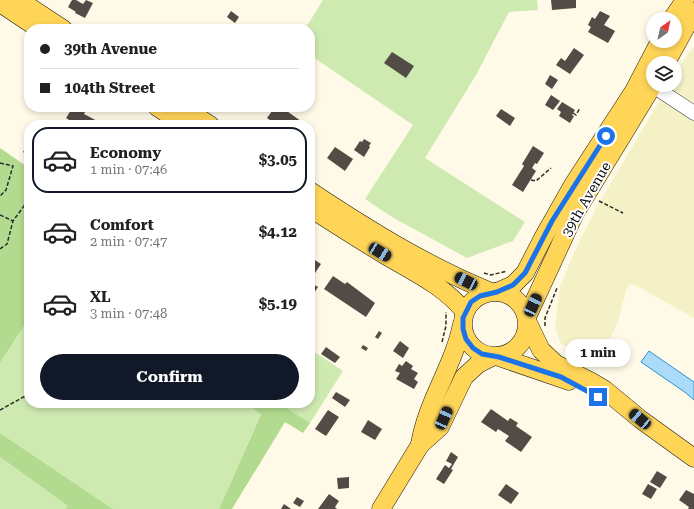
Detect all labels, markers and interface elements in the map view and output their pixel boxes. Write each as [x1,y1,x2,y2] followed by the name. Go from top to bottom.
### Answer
[646,12,682,48] north arrow
[646,12,682,92] map controls
[64,40,157,58] text: 39th Avenue
[646,56,682,92] button: layers
[64,79,155,97] text: 104th Street
[597,127,615,145] route start
[42,142,78,178] icon: car
[90,144,161,162] text: Economy
[259,151,297,169] text: $3.05
[558,158,614,239] street label: 39th Avenue
[90,162,167,177] text: 1 min · 07:46
[42,214,78,250] icon: car
[90,216,154,234] text: Comfort
[259,223,297,241] text: $4.12
[90,234,167,249] text: 2 min · 07:47
[367,241,393,263] car
[453,270,479,292] car
[42,286,78,322] icon: car
[90,288,111,306] text: XL
[522,292,544,318] car
[259,295,297,313] text: $5.19
[90,306,167,321] text: 3 min · 07:48
[565,339,631,367] callout: 1 min
[580,345,616,360] text: 1 min
[40,354,299,400] button: Confirm
[589,388,607,406] route end
[434,405,454,431] car
[627,407,653,431] car

